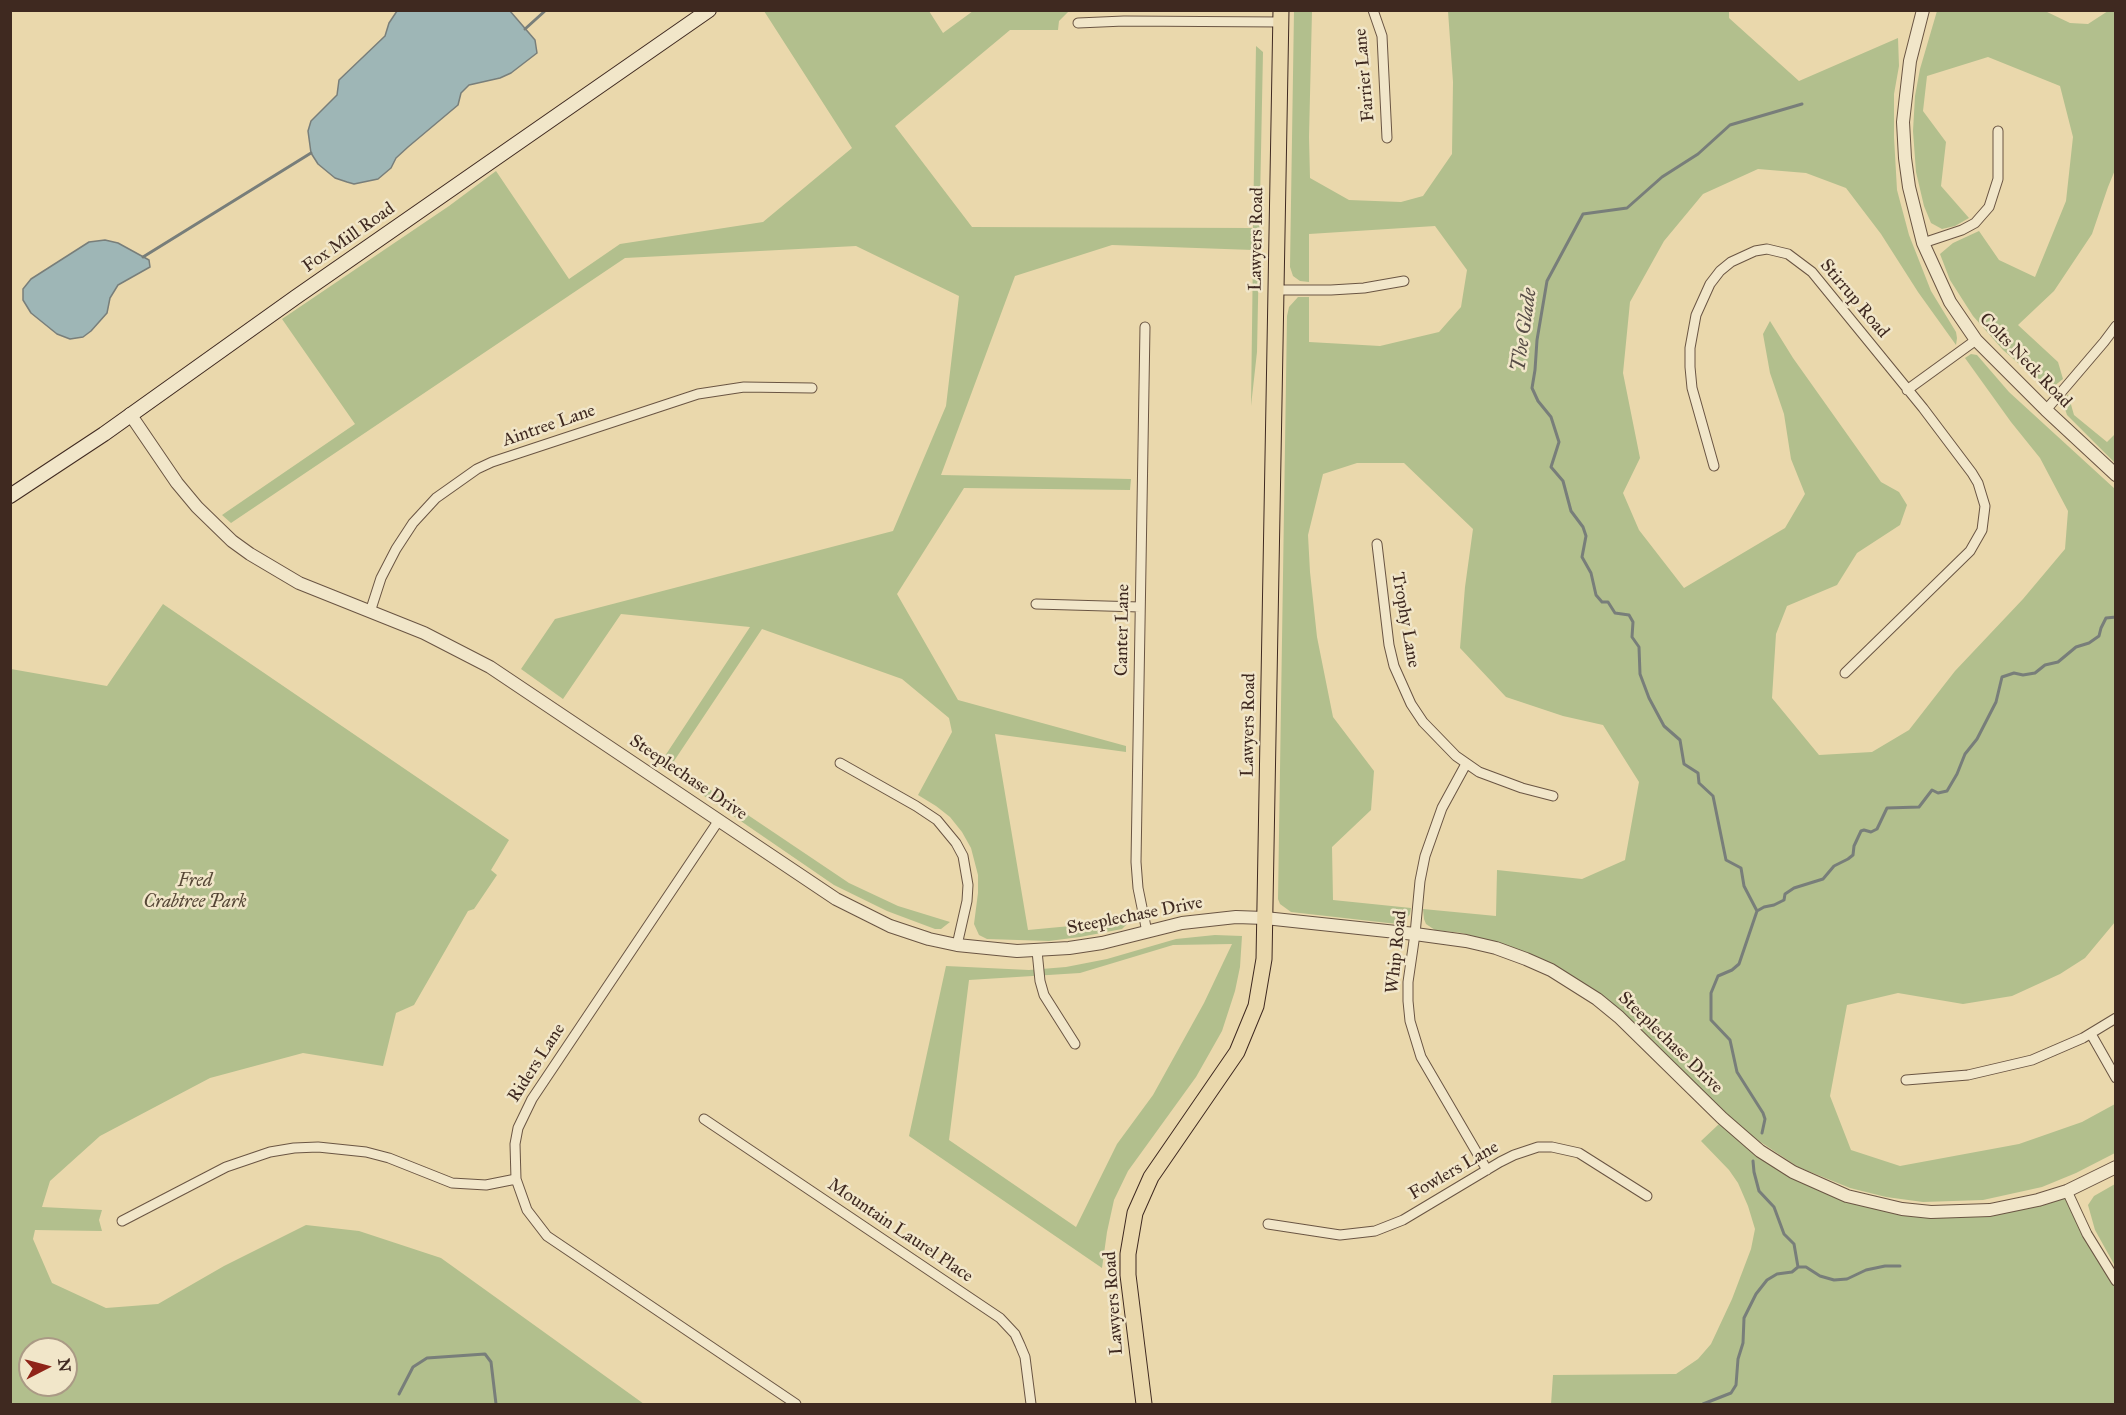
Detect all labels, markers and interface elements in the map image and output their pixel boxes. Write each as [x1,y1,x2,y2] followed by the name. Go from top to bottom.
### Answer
[1350,27,1380,123] street label: Farrier Lane
[1245,187,1269,291] street label: Lawyers Road
[299,198,399,278] street label: Fox Mill Road
[1815,255,1893,343] street label: Stirrup Road
[1507,287,1543,373] water label: The Glade
[1974,309,2076,413] street label: Colts Neck Road
[500,400,598,452] street label: Aintree Lane
[1386,570,1424,670] street label: Trophy Lane
[1111,584,1135,676] street label: Canter Lane
[1237,673,1261,777] street label: Lawyers Road
[625,731,751,825] street label: Steeplechase Drive
[144,871,246,914] park label: Fred Crabtree Park
[1065,892,1205,940] street label: Steeplechase Drive
[1382,909,1412,995] street label: Whip Road
[1613,987,1727,1099] street label: Steeplechase Drive
[504,1020,570,1106] street label: Riders Lane
[1405,1137,1503,1205] street label: Fowlers Lane
[823,1174,977,1288] street label: Mountain Laurel Place
[1100,1250,1128,1356] street label: Lawyers Road
[18,1337,78,1397] north arrow
[54,1358,75,1373] text: N

